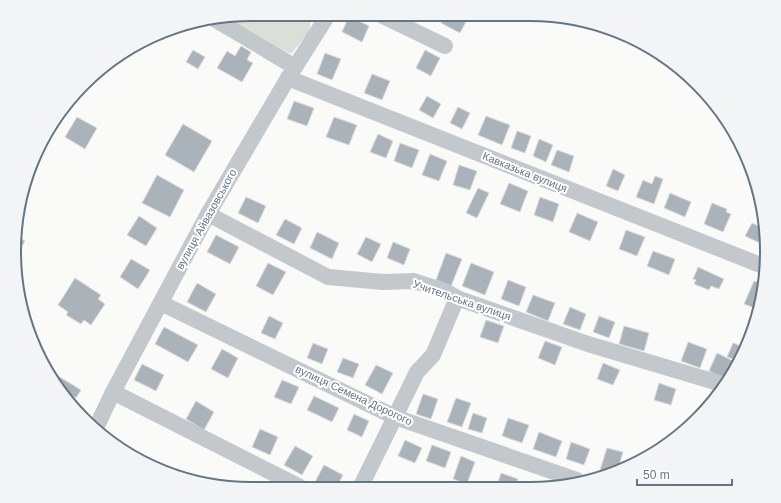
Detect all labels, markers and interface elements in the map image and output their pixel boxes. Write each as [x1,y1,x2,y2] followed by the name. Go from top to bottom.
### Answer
[481,150,569,194] street label: Кавказька вулиця
[173,167,239,271] street label: вулиця Айвазовського
[411,278,513,322] street label: Учительська вулиця
[294,363,414,427] street label: вулиця Семена Дорогого
[637,461,732,487] scale bar
[643,468,670,482] text: 50 m

